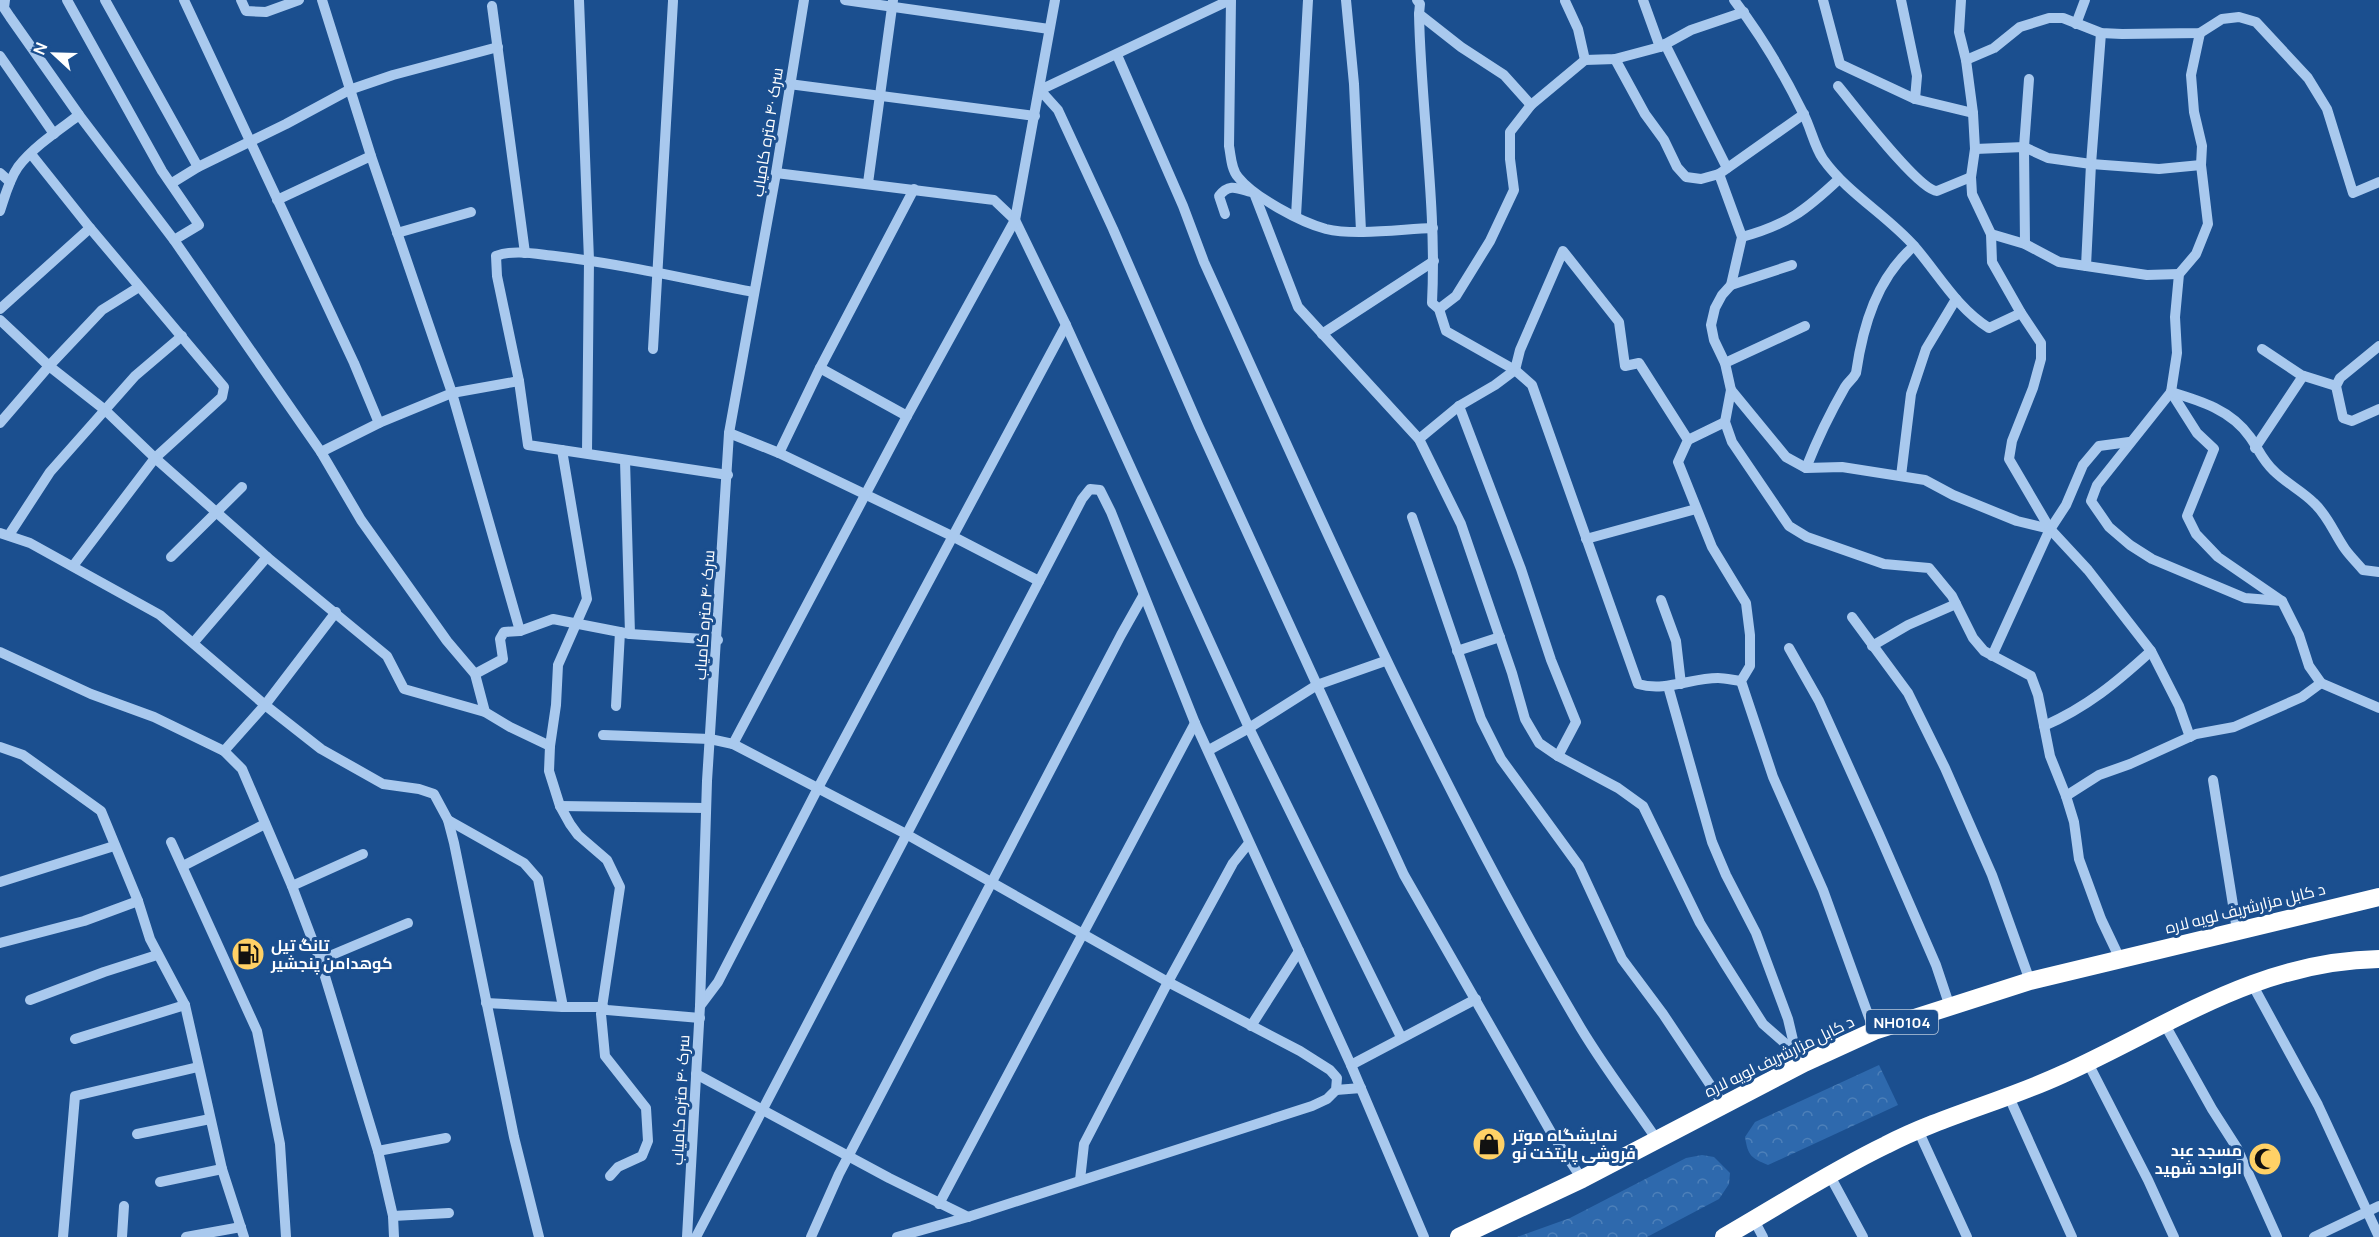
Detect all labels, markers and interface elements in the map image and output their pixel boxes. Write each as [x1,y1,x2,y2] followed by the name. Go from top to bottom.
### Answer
[24,24,84,84] north arrow
[28,39,52,58] text: N
[746,66,788,198] street label: سرک ۴۰ متره کامیاب
[688,549,720,681] street label: سرک ۴۰ متره کامیاب
[2163,877,2327,939] street label: د کابل مزارشریف لویه لاره
[270,934,393,975] place label: تانگ تیل کوهدامن پنجشیر
[230,936,266,972] fuel station icon: تانگ تیل کوهدامن پنجشیر
[1700,1010,1858,1102] street label: د کابل مزارشریف لویه لاره
[1866,1010,1938,1034] road number: NH0104
[666,1034,694,1166] street label: سرک ۴۰ متره کامیاب
[1511,1124,1636,1165] place label: نمایشگاه موتر فروشی پایتخت نو
[1471,1126,1507,1162] shop icon: نمایشگاه موتر فروشی پایتخت نو
[2155,1139,2242,1179] place label: مسجد عبد الواحد شهید
[2247,1141,2283,1177] mosque icon: مسجد عبد الواحد شهید

